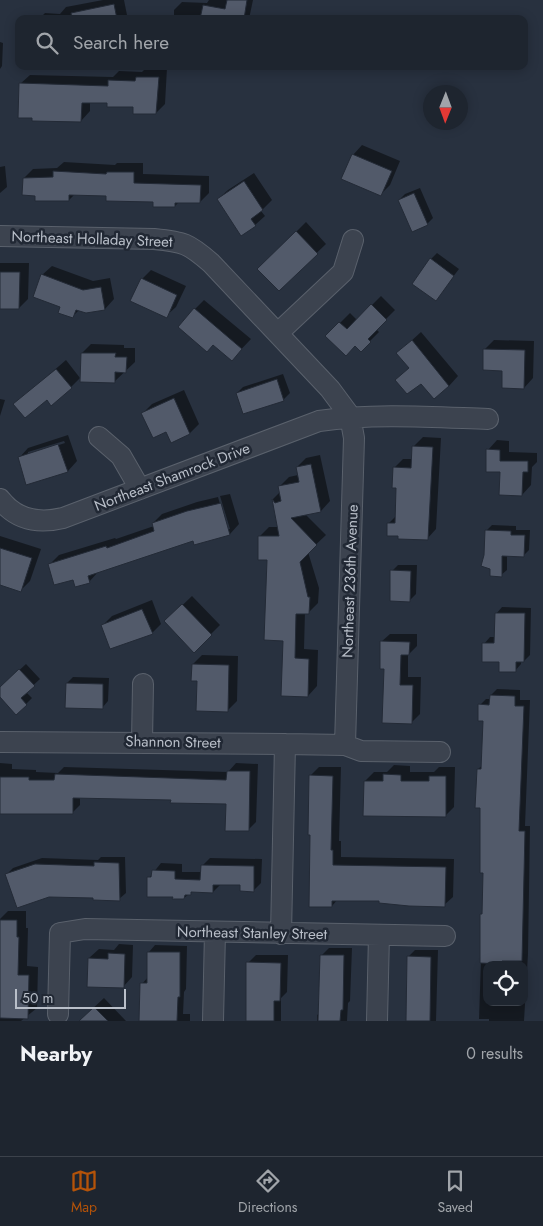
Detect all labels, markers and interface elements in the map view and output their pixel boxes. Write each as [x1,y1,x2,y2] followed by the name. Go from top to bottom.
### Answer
[15,15,528,70] search box
[33,29,61,57] icon: search
[73,29,169,56] text: Search here
[423,85,468,130] north arrow
[11,225,173,253] street label: Northeast Holladay Street
[91,437,253,517] street label: Northeast Shamrock Drive
[336,504,364,658] street label: Northeast 236th Avenue
[125,730,221,754] street label: Shannon Street
[177,921,328,945] street label: Northeast Stanley Street
[483,961,528,1006] map controls
[483,961,528,1006] button: locate
[15,986,126,1009] scale bar
[22,988,53,1008] text: 50 m
[20,1039,92,1069] text: Nearby
[466,1042,523,1065] text: 0 results
[70,1167,98,1217] tab: Map
[238,1167,297,1217] tab: Directions
[437,1167,473,1217] tab: Saved

